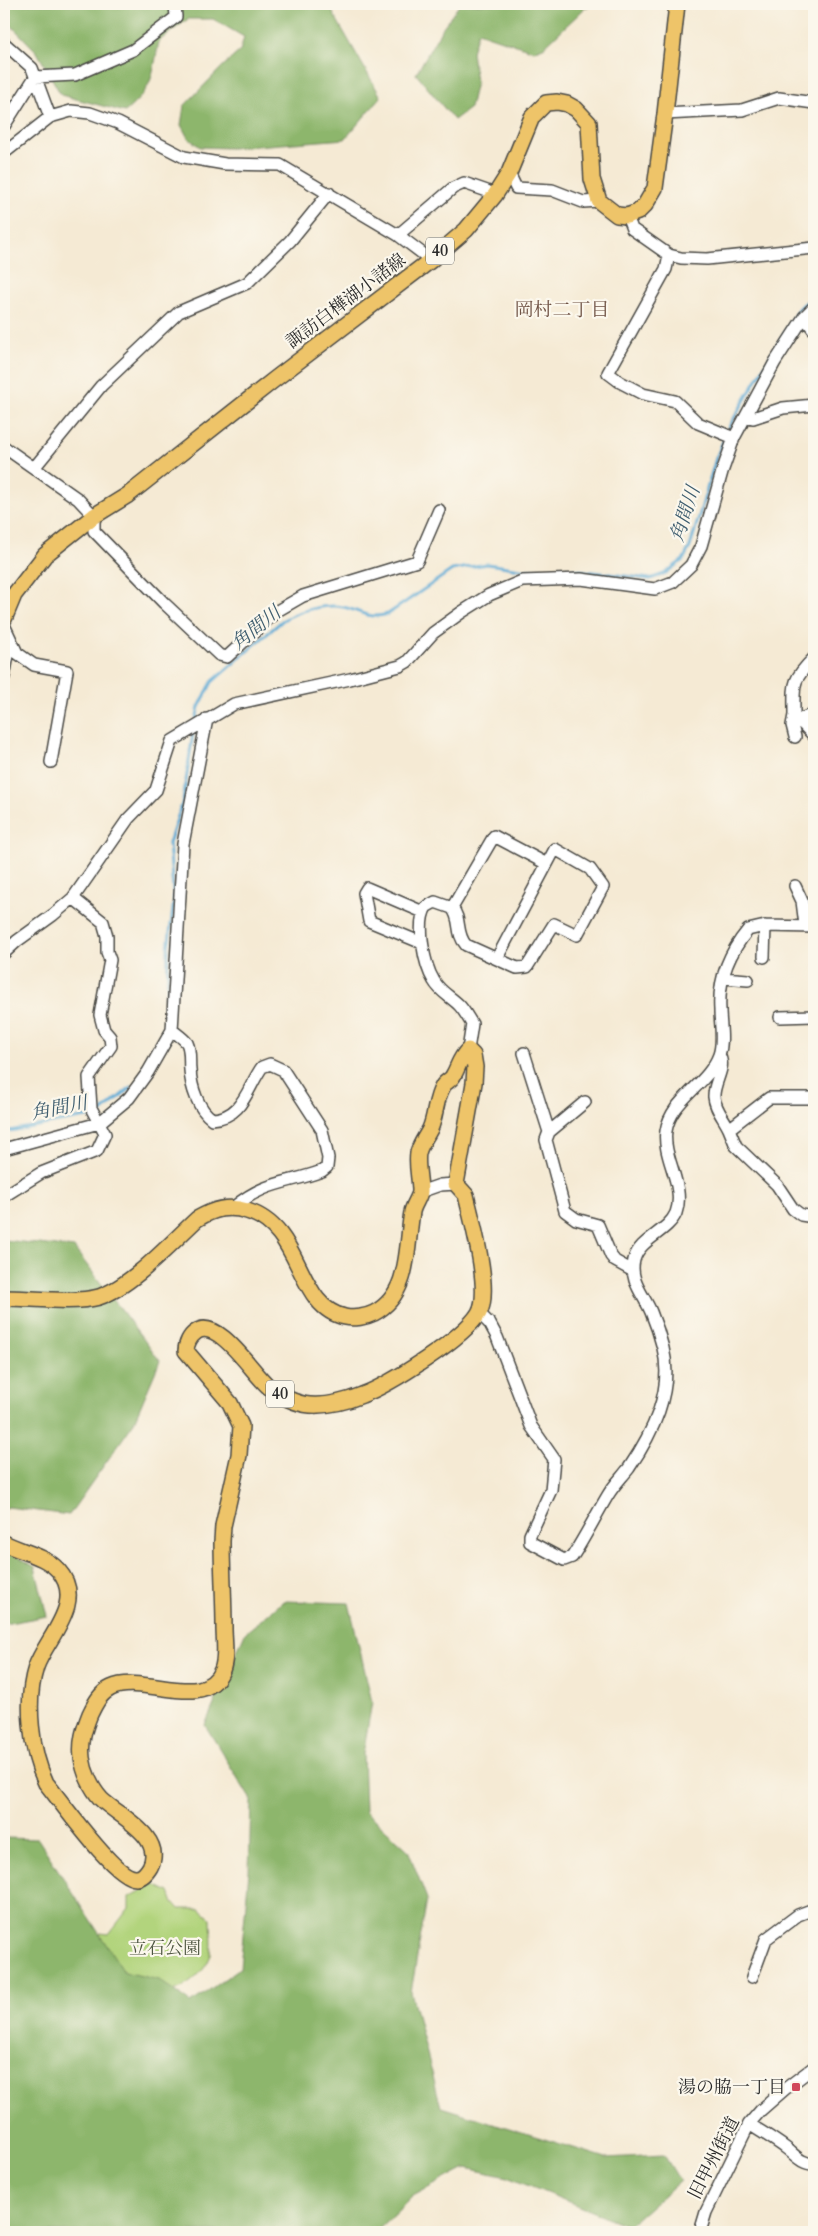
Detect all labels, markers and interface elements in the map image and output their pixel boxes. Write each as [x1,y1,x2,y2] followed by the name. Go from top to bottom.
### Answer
[426,238,454,264] road number: 40
[281,248,411,354] street label: 諏訪白樺湖小諸線
[514,297,610,323] district label: 岡村二丁目
[664,481,707,545] water label: 角間川
[226,599,288,656] water label: 角間川
[29,1089,91,1126] water label: 角間川
[266,1380,294,1408] road number: 40
[129,1936,201,1961] park label: 立石公園
[678,2075,786,2100] place label: 湯の脇一丁目
[790,2081,802,2093] marker: 湯の脇一丁目
[682,2112,746,2204] street label: 旧甲州街道

